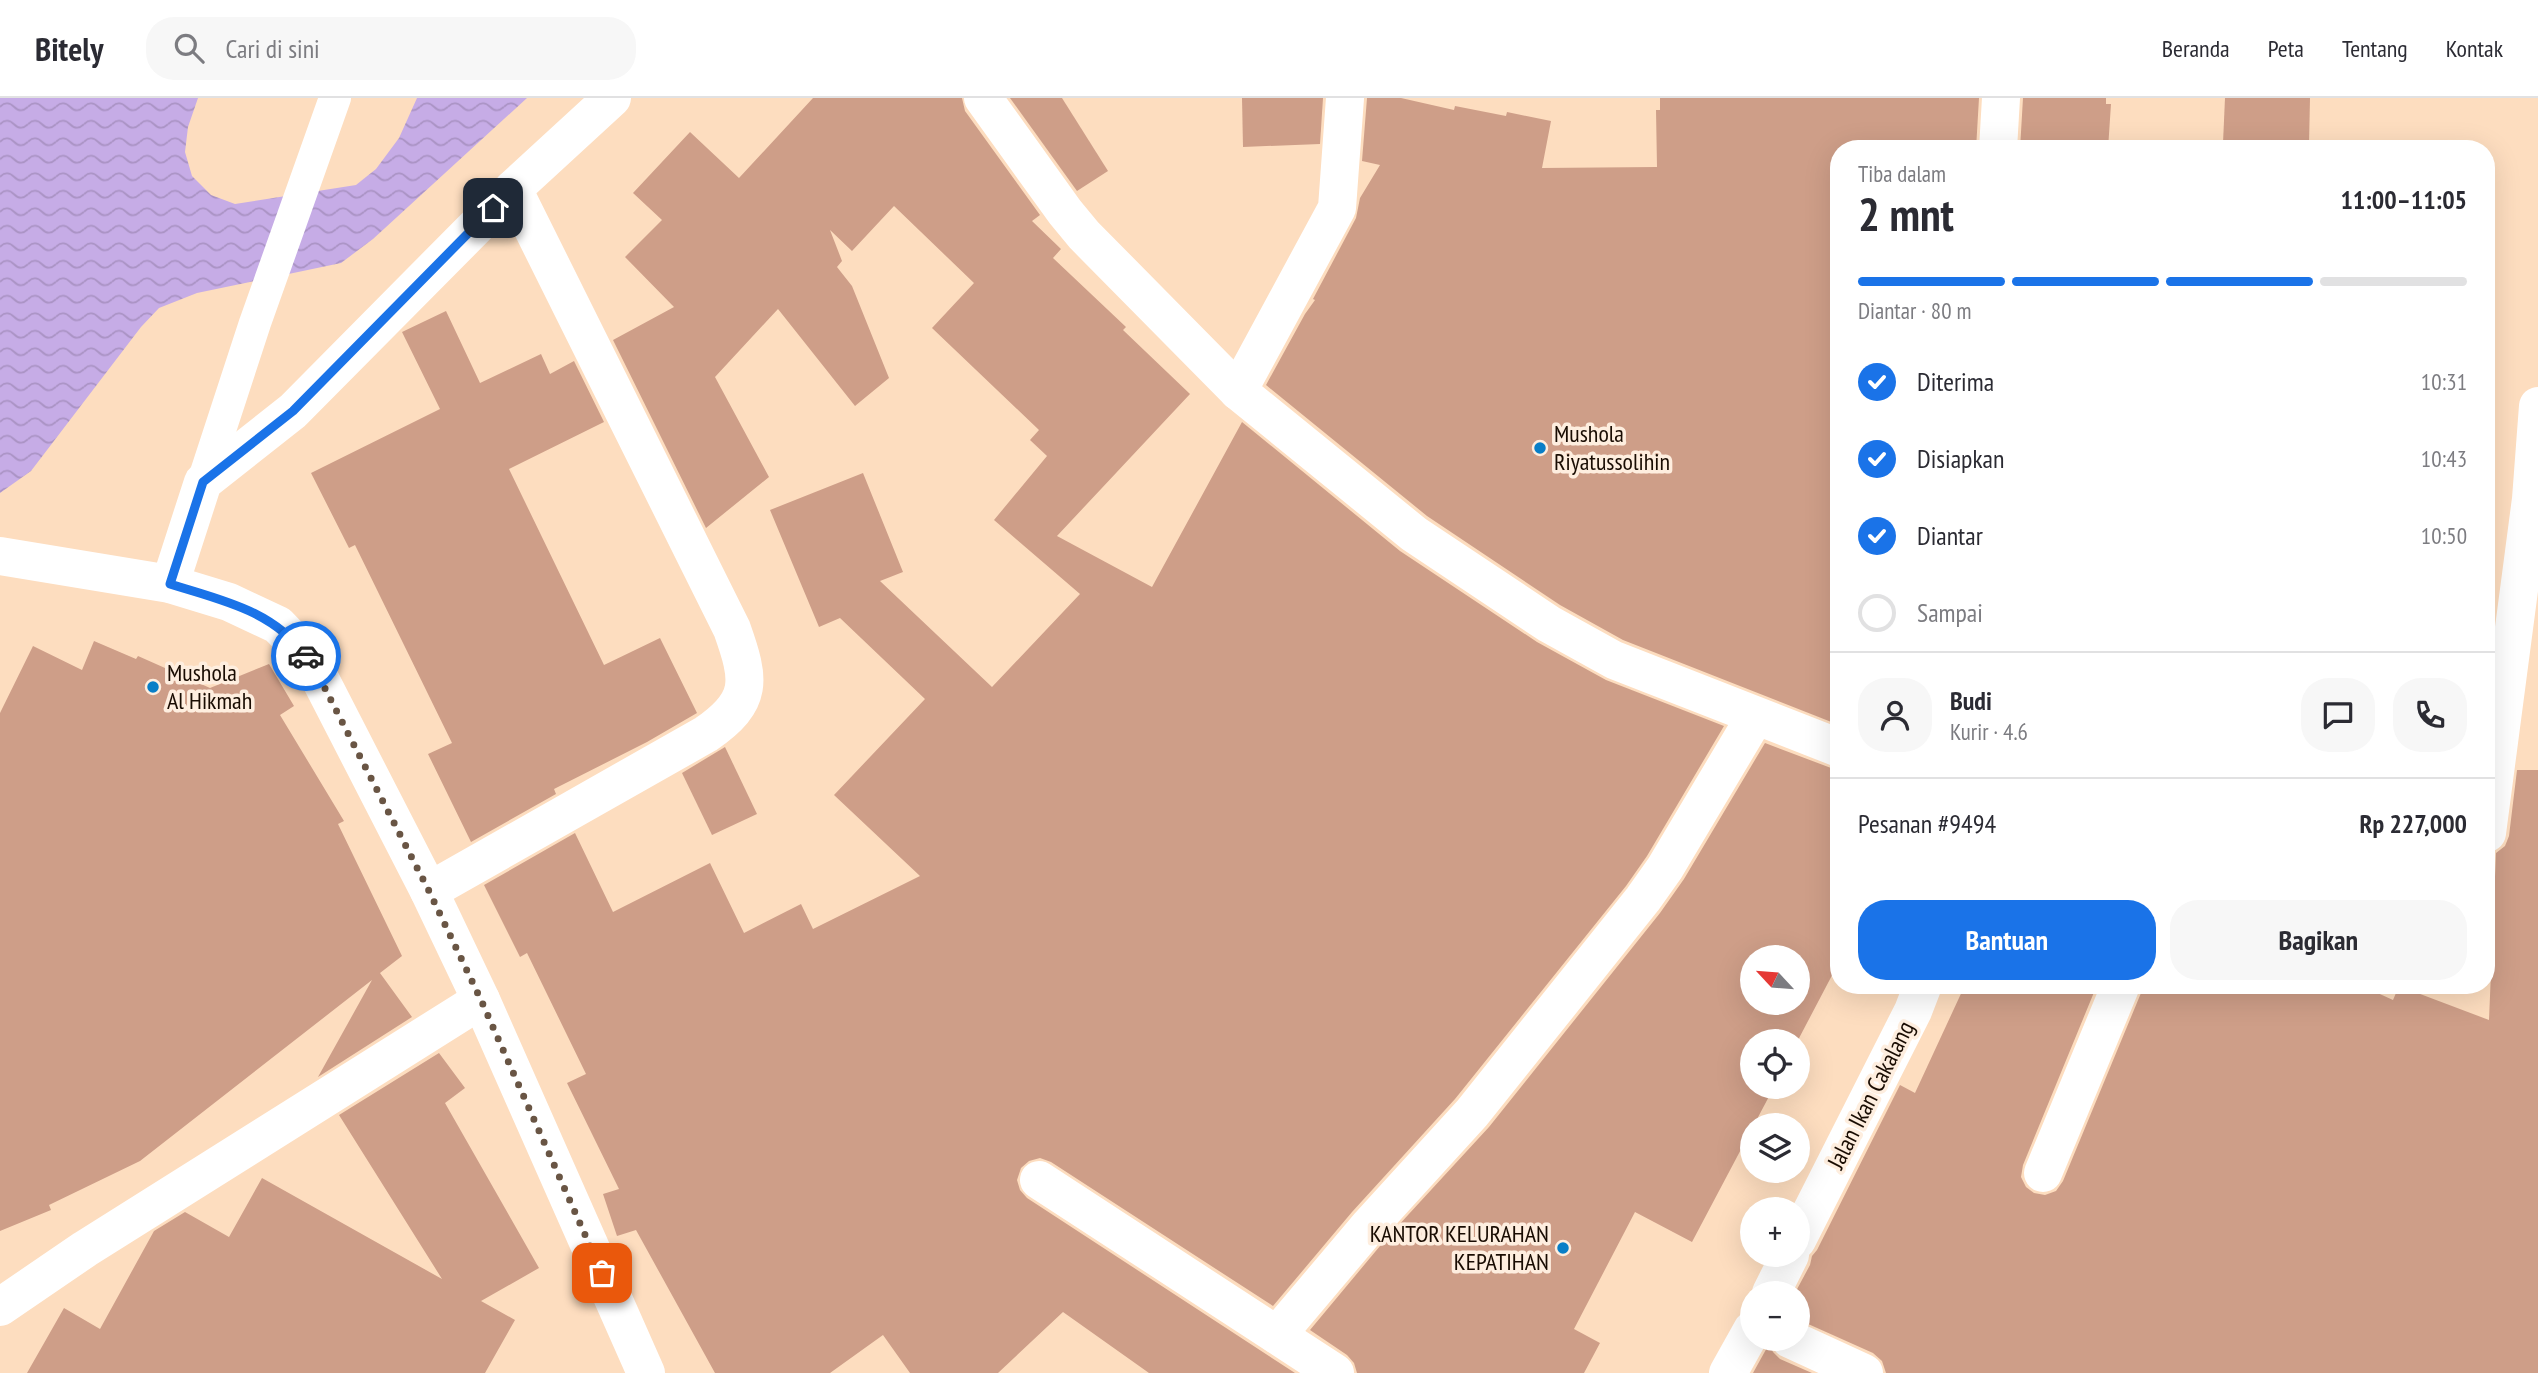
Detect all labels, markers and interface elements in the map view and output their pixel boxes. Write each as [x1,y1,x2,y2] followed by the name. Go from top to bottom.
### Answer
[146,17,636,80] search box
[35,27,104,70] text: Bitely
[170,29,208,67] icon: search
[226,32,320,65] text: Cari di sini
[2162,33,2230,64] text: Beranda
[2268,33,2304,64] text: Peta
[2342,33,2408,64] text: Tentang
[2446,33,2503,64] text: Kontak
[1858,159,1946,188] text: Tiba dalam
[463,178,523,238] pin
[2340,183,2467,216] text: 11:00–11:05
[1858,184,1954,244] text: 2 mnt
[474,189,512,227] icon: home
[1858,296,1971,325] text: Diantar · 80 m
[1858,363,1896,401] icon: check
[1917,365,1994,398] text: Diterima
[2421,367,2467,396] text: 10:31
[1554,418,1670,477] place label: Mushola Riyatussolihin
[1532,440,1548,456] marker: Mushola Riyatussolihin
[1858,440,1896,478] icon: check
[1917,442,2004,475] text: Disiapkan
[2421,444,2467,473] text: 10:43
[1858,517,1896,555] icon: check
[1917,519,1983,552] text: Diantar
[2421,521,2467,550] text: 10:50
[1917,596,1983,629] text: Sampai
[271,621,341,691] courier
[287,637,325,675] icon: car
[167,657,252,716] place label: Mushola Al Hikmah
[1858,678,1932,752] button: person
[2301,678,2375,752] button: chat
[2393,678,2467,752] button: phone
[145,679,161,695] marker: Mushola Al Hikmah
[1950,684,1992,717] text: Budi
[1950,717,2028,746] text: Kurir · 4.6
[1858,807,1996,840] text: Pesanan #9494
[2359,807,2467,840] text: Rp 227,000
[1858,900,2156,980] button: Bantuan
[2170,900,2467,980] button: Bagikan
[1740,945,1810,1015] north arrow
[1740,945,1810,1351] map controls
[1820,1016,1921,1175] street label: Jalan Ikan Cakalang
[1740,1029,1810,1099] button: locate
[1740,1113,1810,1183] button: layers
[1740,1197,1810,1267] button: +
[1370,1218,1549,1277] place label: KANTOR KELURAHAN KEPATIHAN
[1555,1240,1571,1256] marker: KANTOR KELURAHAN KEPATIHAN
[572,1243,632,1303] pin
[583,1254,621,1292] icon: bag
[1740,1281,1810,1351] button: −

